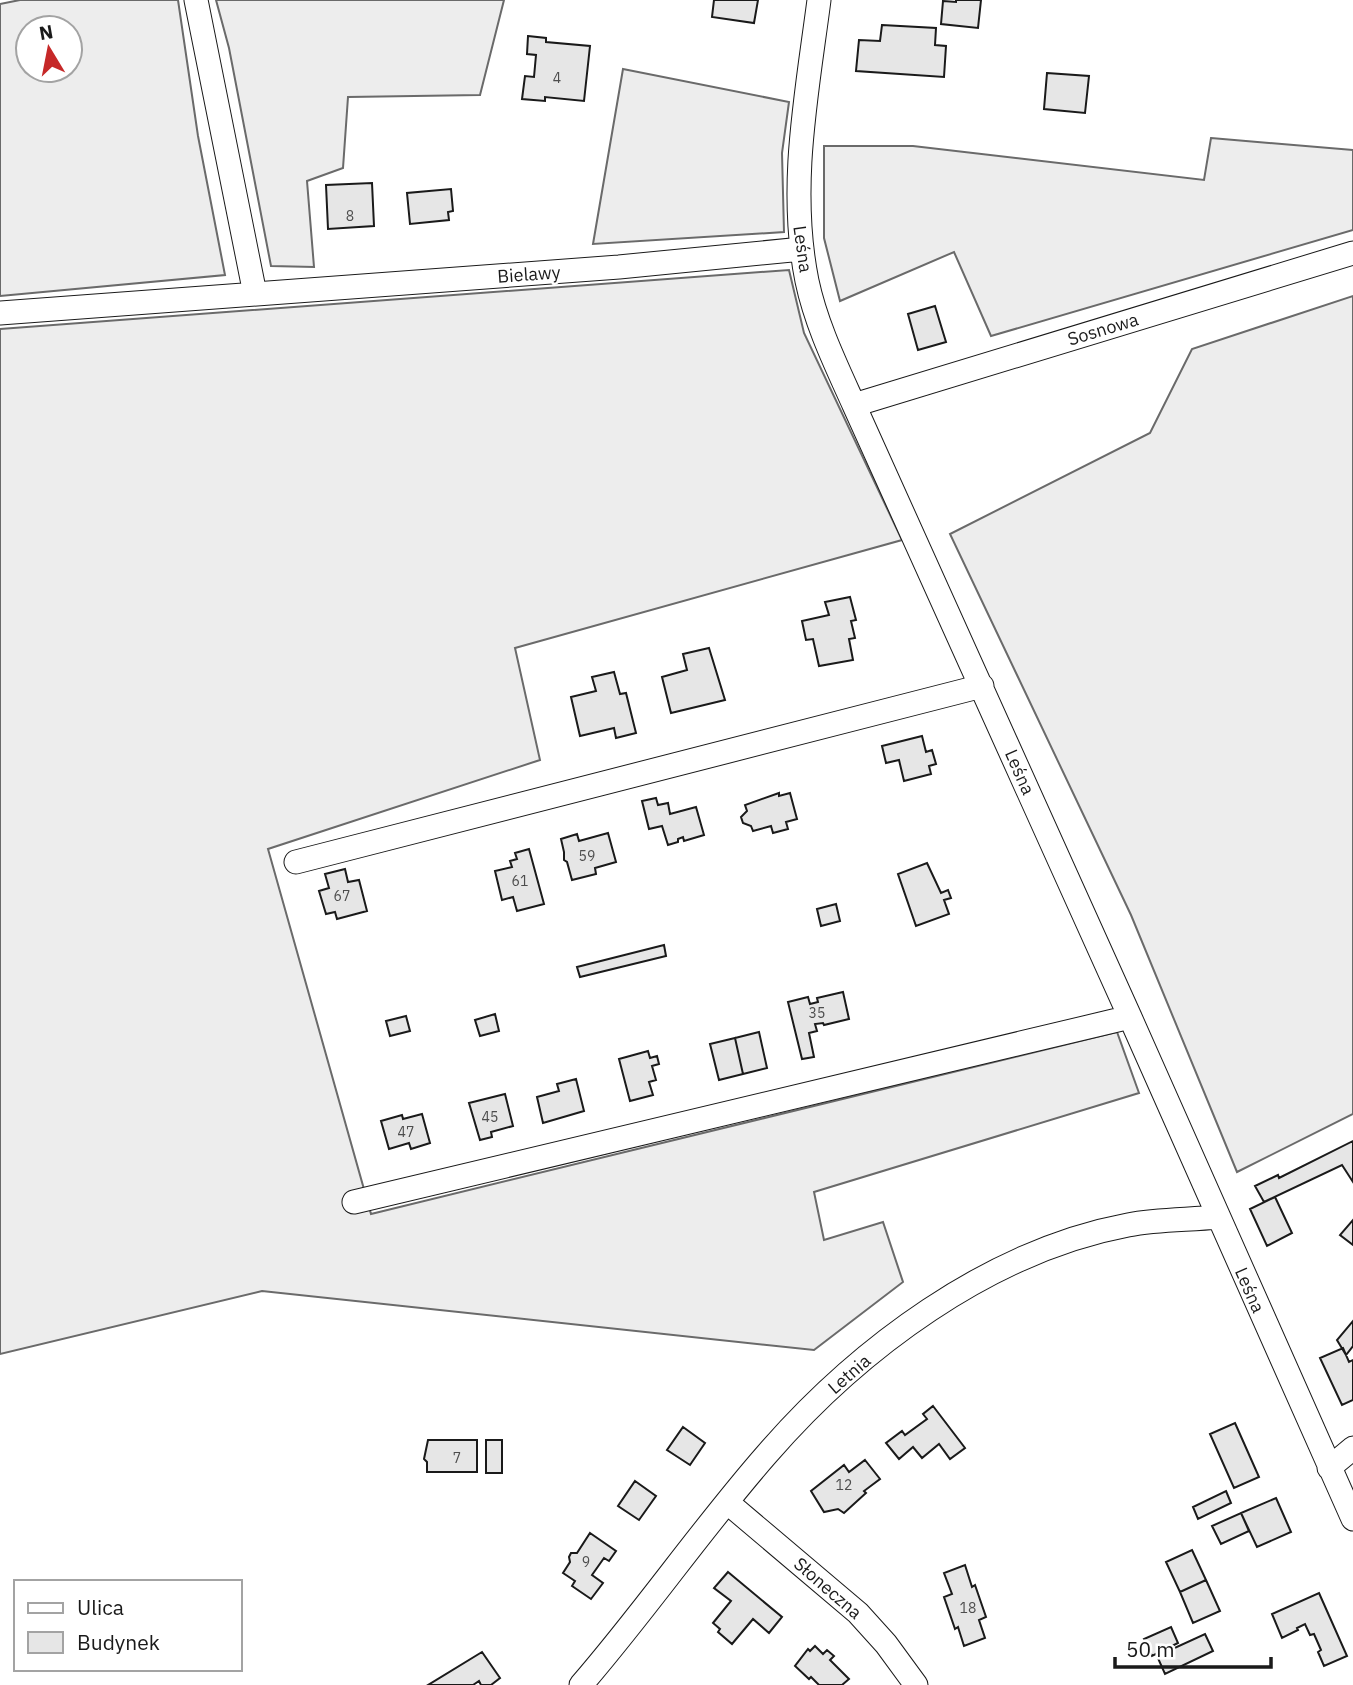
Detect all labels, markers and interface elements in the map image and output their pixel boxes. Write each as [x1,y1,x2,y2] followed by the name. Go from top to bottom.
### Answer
[14,14,84,84] north arrow
[37,19,55,45] text: N
[553,69,561,87] house number: 4
[346,207,354,225] house number: 8
[788,224,818,274] street label: Leśna
[497,260,561,288] street label: Bielawy
[1065,307,1142,351] street label: Sosnowa
[1000,746,1040,799] street label: Leśna
[579,847,595,865] house number: 59
[512,872,528,890] house number: 61
[334,887,350,905] house number: 67
[809,1004,825,1022] house number: 35
[482,1108,498,1126] house number: 45
[398,1123,414,1141] house number: 47
[1230,1264,1270,1317] street label: Leśna
[823,1349,875,1399] street label: Letnia
[453,1449,461,1467] house number: 7
[836,1476,852,1494] house number: 12
[789,1552,867,1624] street label: Słoneczna
[582,1553,590,1571] house number: 9
[14,1580,242,1671] legend
[77,1593,124,1621] text: Ulica
[960,1599,976,1617] house number: 18
[1115,1626,1271,1670] scale bar
[77,1628,160,1656] text: Budynek
[1126,1635,1175,1663] text: 50 m

